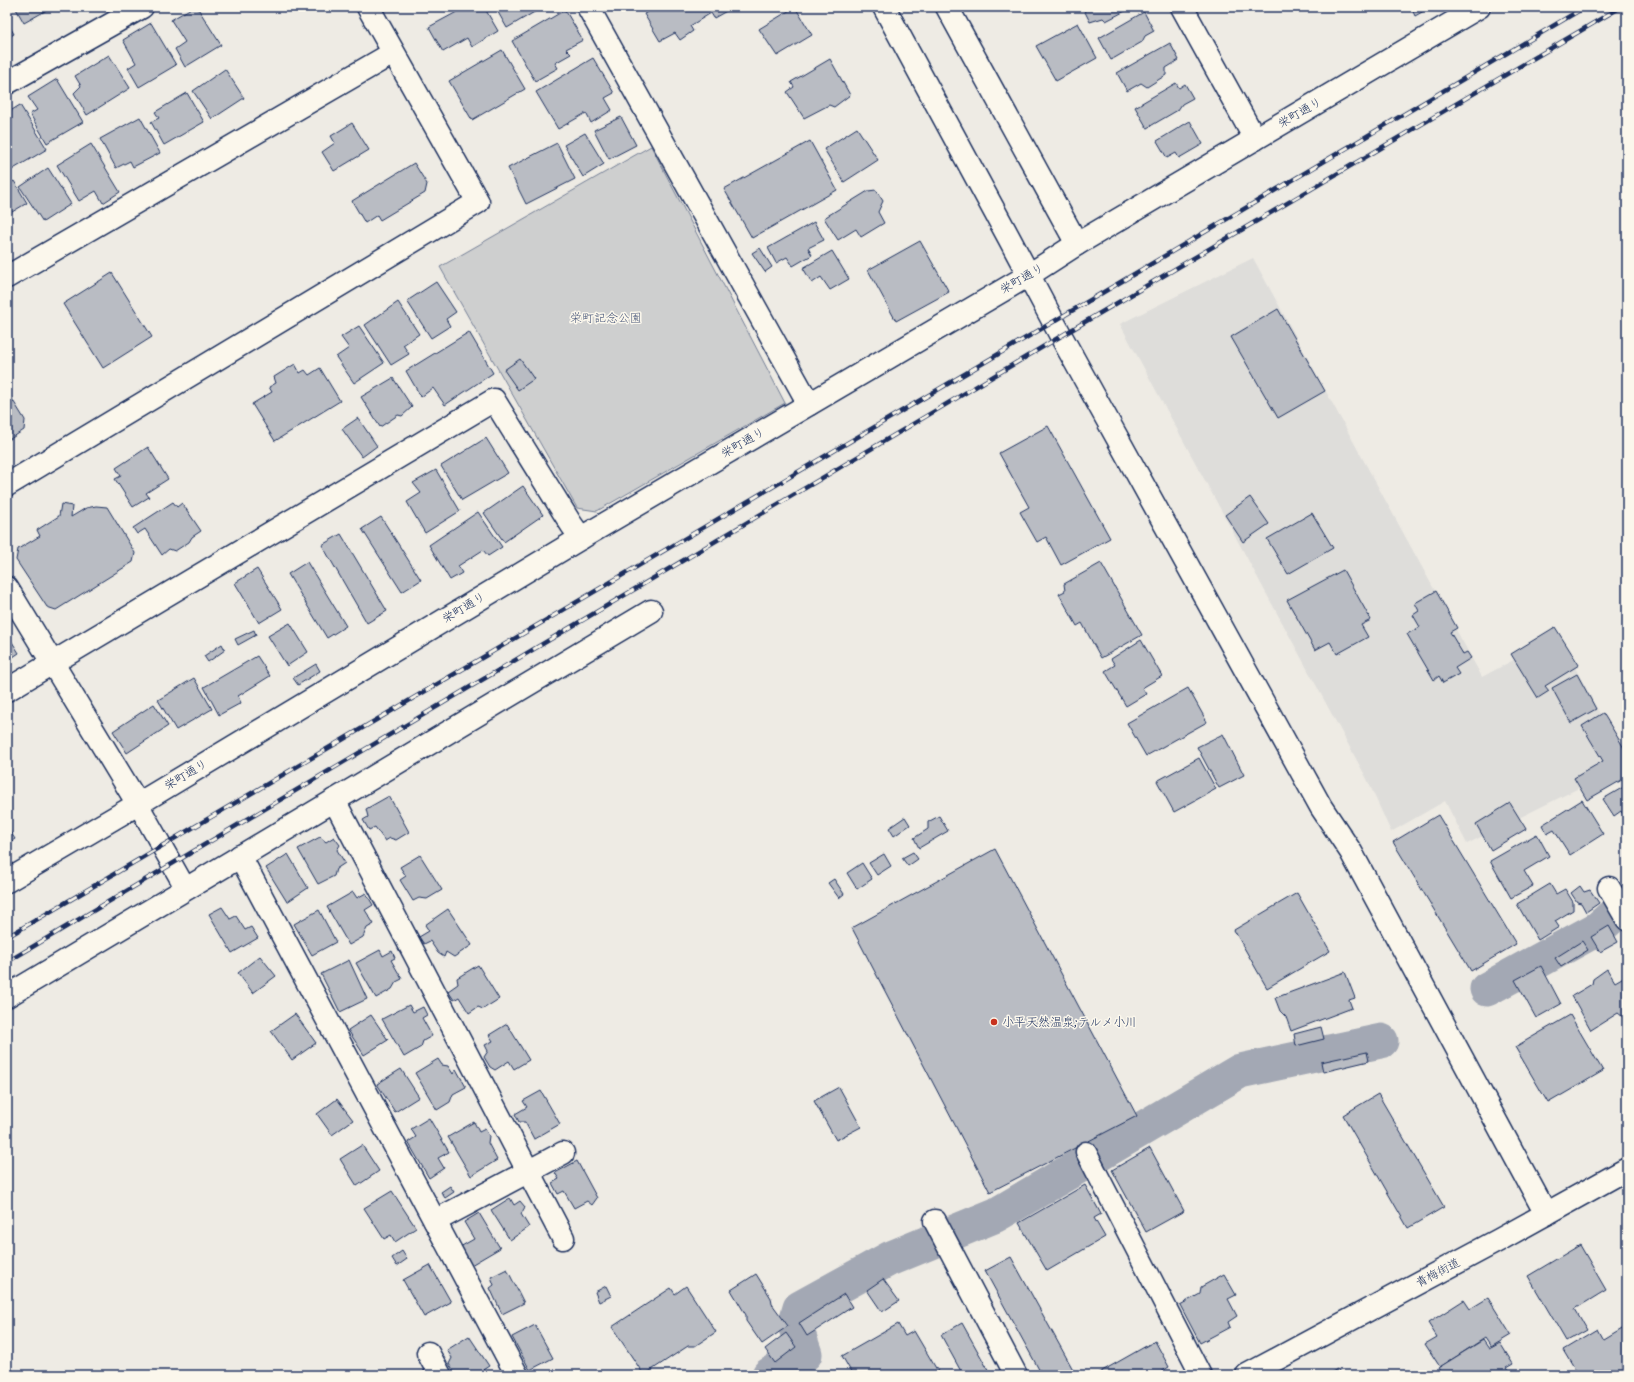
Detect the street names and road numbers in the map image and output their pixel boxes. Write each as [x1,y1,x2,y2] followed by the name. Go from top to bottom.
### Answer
[1274,93,1326,133] street label: 栄町通り
[996,259,1048,299] street label: 栄町通り
[717,423,769,463] street label: 栄町通り
[439,587,489,629] street label: 栄町通り
[161,754,211,796] street label: 栄町通り
[1412,1253,1464,1293] street label: 青梅街道

